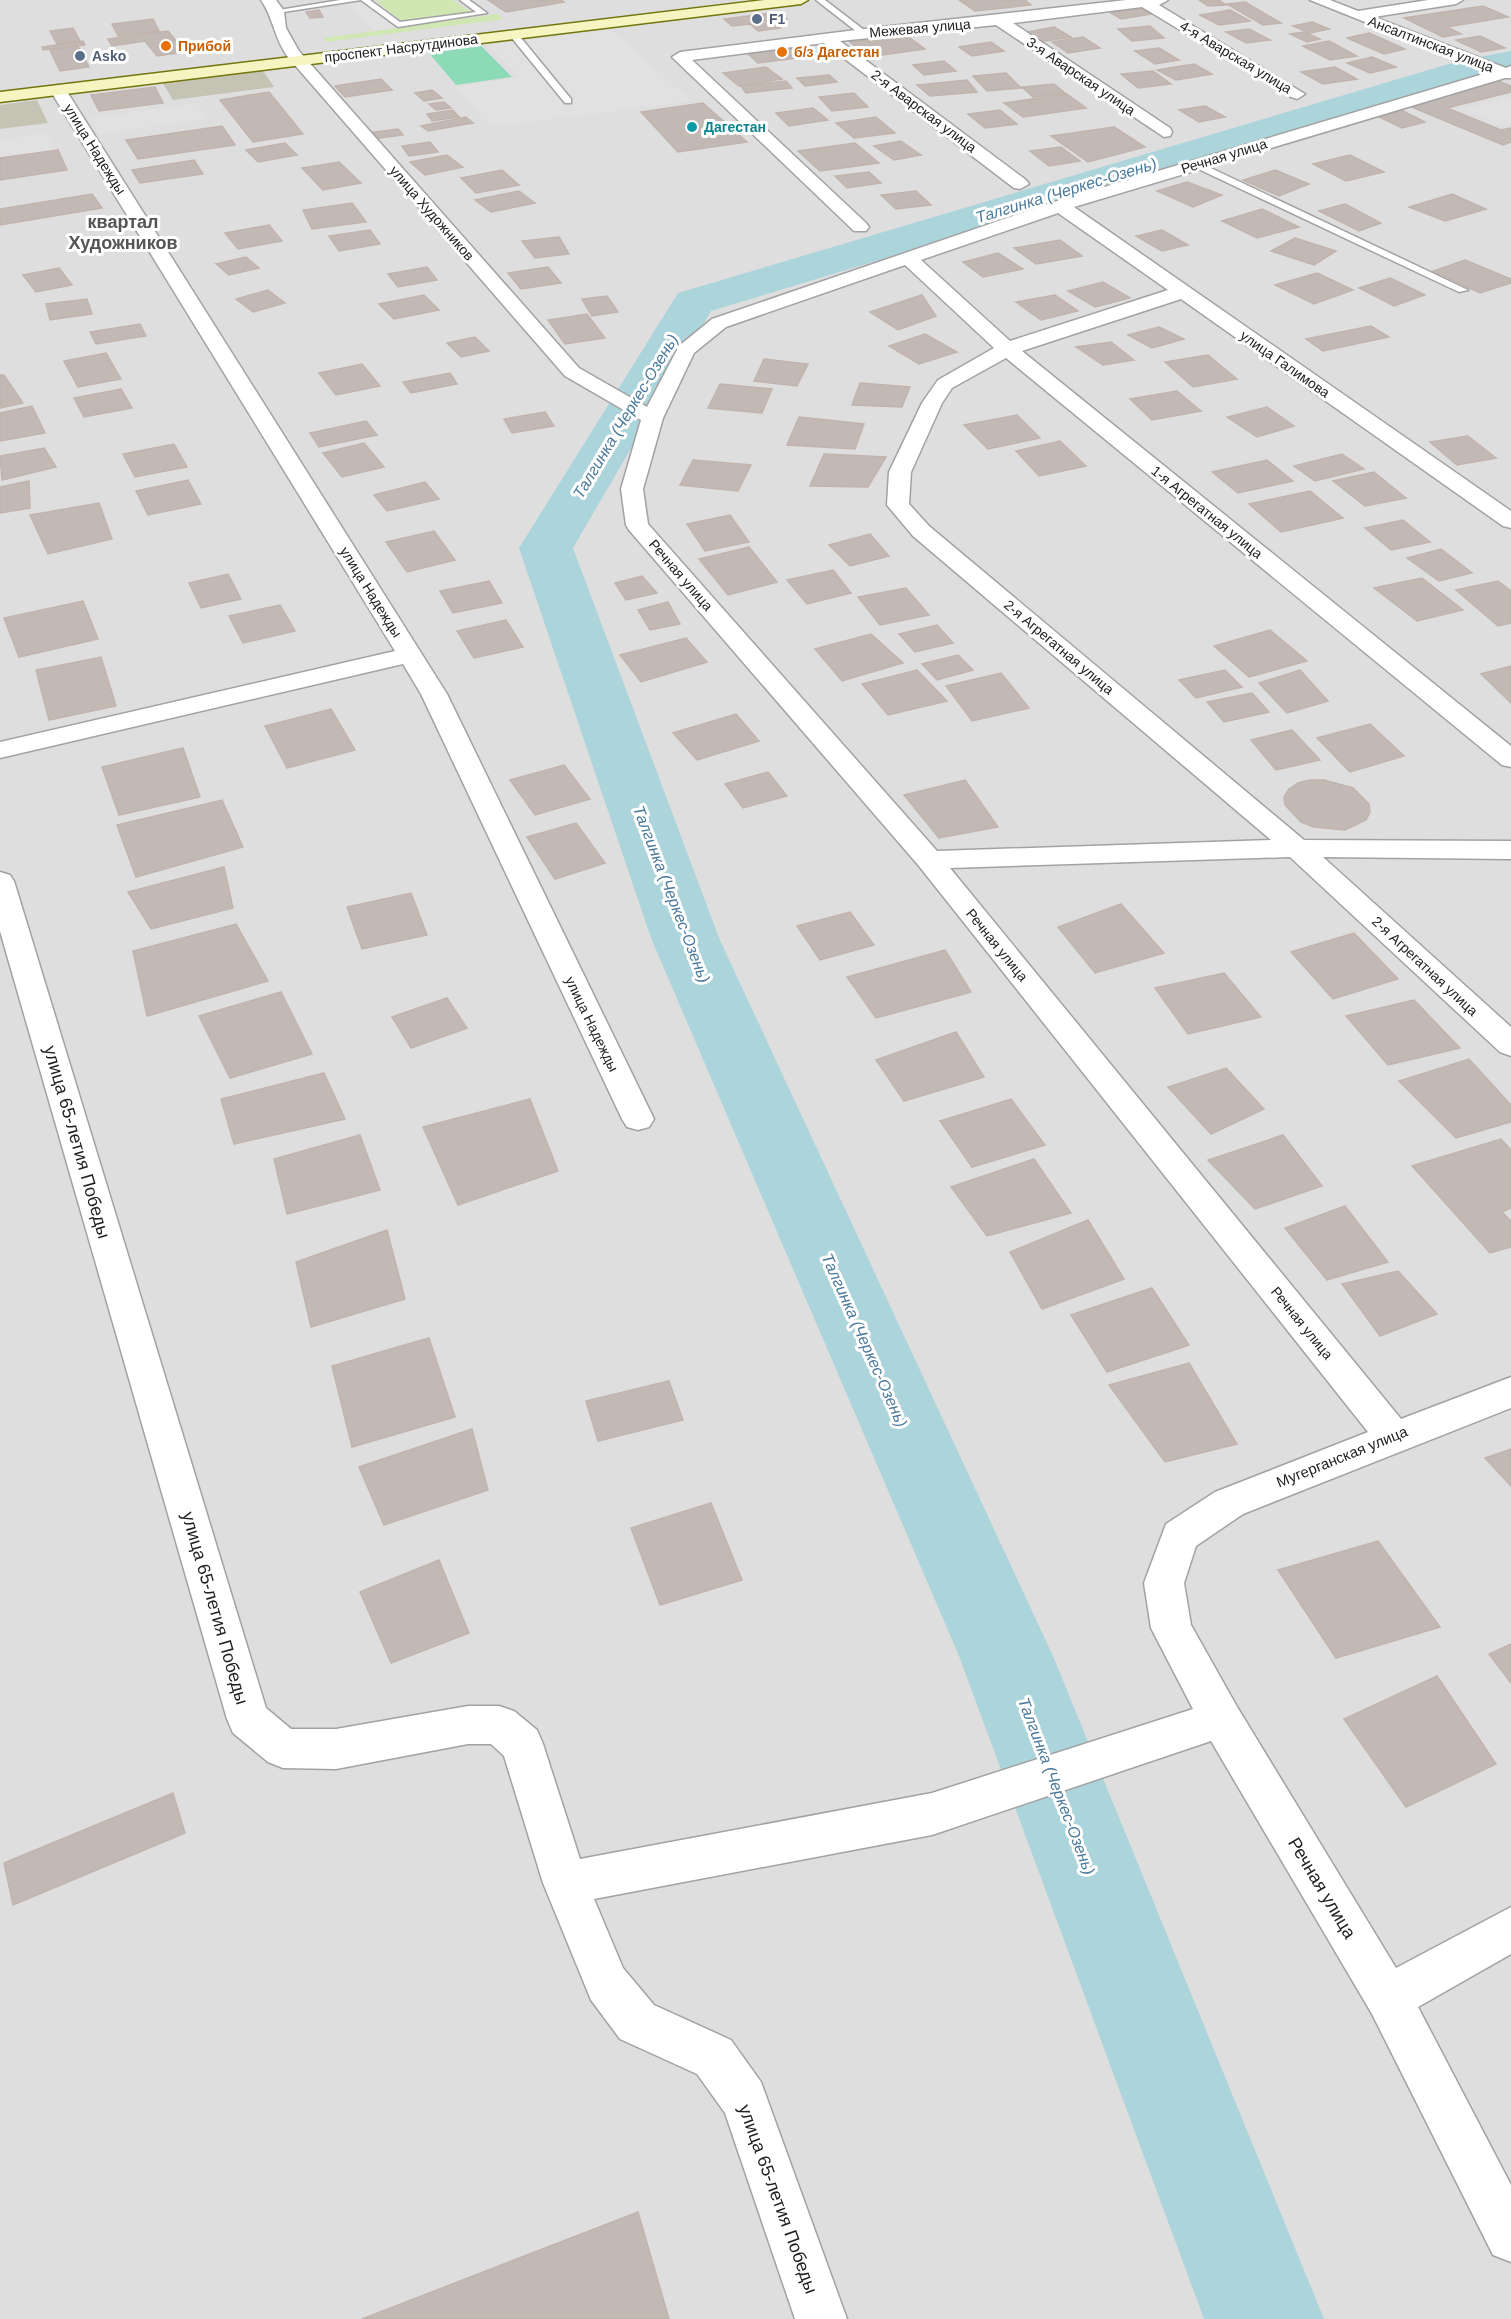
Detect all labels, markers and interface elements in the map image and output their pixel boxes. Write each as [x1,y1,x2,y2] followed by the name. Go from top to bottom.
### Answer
[769,11,786,27] place label: F1
[750,12,764,26] marker: F1
[1366,13,1496,75] street label: Ансалтинская улица
[869,16,972,40] street label: Межевая улица
[1177,17,1295,97] street label: 4-я Аварская улица
[324,31,479,65] street label: проспект Насрутдинова
[1024,34,1138,118] street label: 3-я Аварская улица
[178,38,231,54] place label: Прибой
[159,39,173,53] marker: Прибой
[794,44,879,60] place label: б/з Дагестан
[775,45,789,59] marker: б/з Дагестан
[92,48,126,64] place label: Asko
[73,49,87,63] marker: Asko
[868,66,980,156] street label: 2-я Аварская улица
[61,101,129,197] street label: улица Надежды
[704,119,766,135] place label: Дагестан
[685,120,699,134] marker: Дагестан
[1179,135,1269,177] street label: Речная улица
[974,155,1159,226] water label: Талгинка (Черкес-Озень)
[387,162,477,264] street label: улица Художников
[68,212,178,253] district label: квартал Художников
[1237,327,1333,401] street label: улица Галимова
[570,331,681,501] water label: Талгинка (Черкес-Озень)
[1148,462,1266,562] street label: 1-я Агрегатная улица
[646,536,716,614] street label: Речная улица
[337,544,405,640] street label: улица Надежды
[1001,596,1117,698] street label: 2-я Агрегатная улица
[630,803,713,985] water label: Талгинка (Черкес-Озень)
[963,905,1031,985] street label: Речная улица
[1369,913,1481,1019] street label: 2-я Агрегатная улица
[562,974,622,1074] street label: улица Надежды
[40,1043,114,1241] street label: улица 65-летия Победы
[818,1251,911,1430] water label: Талгинка (Черкес-Озень)
[1268,1283,1336,1363] street label: Речная улица
[1274,1422,1411,1491] street label: Мугерганская улица
[178,1509,252,1707] street label: улица 65-летия Победы
[1015,1695,1098,1877] water label: Талгинка (Черкес-Озень)
[1284,1834,1360,1943] street label: Речная улица
[734,2102,822,2296] street label: улица 65-летия Победы

